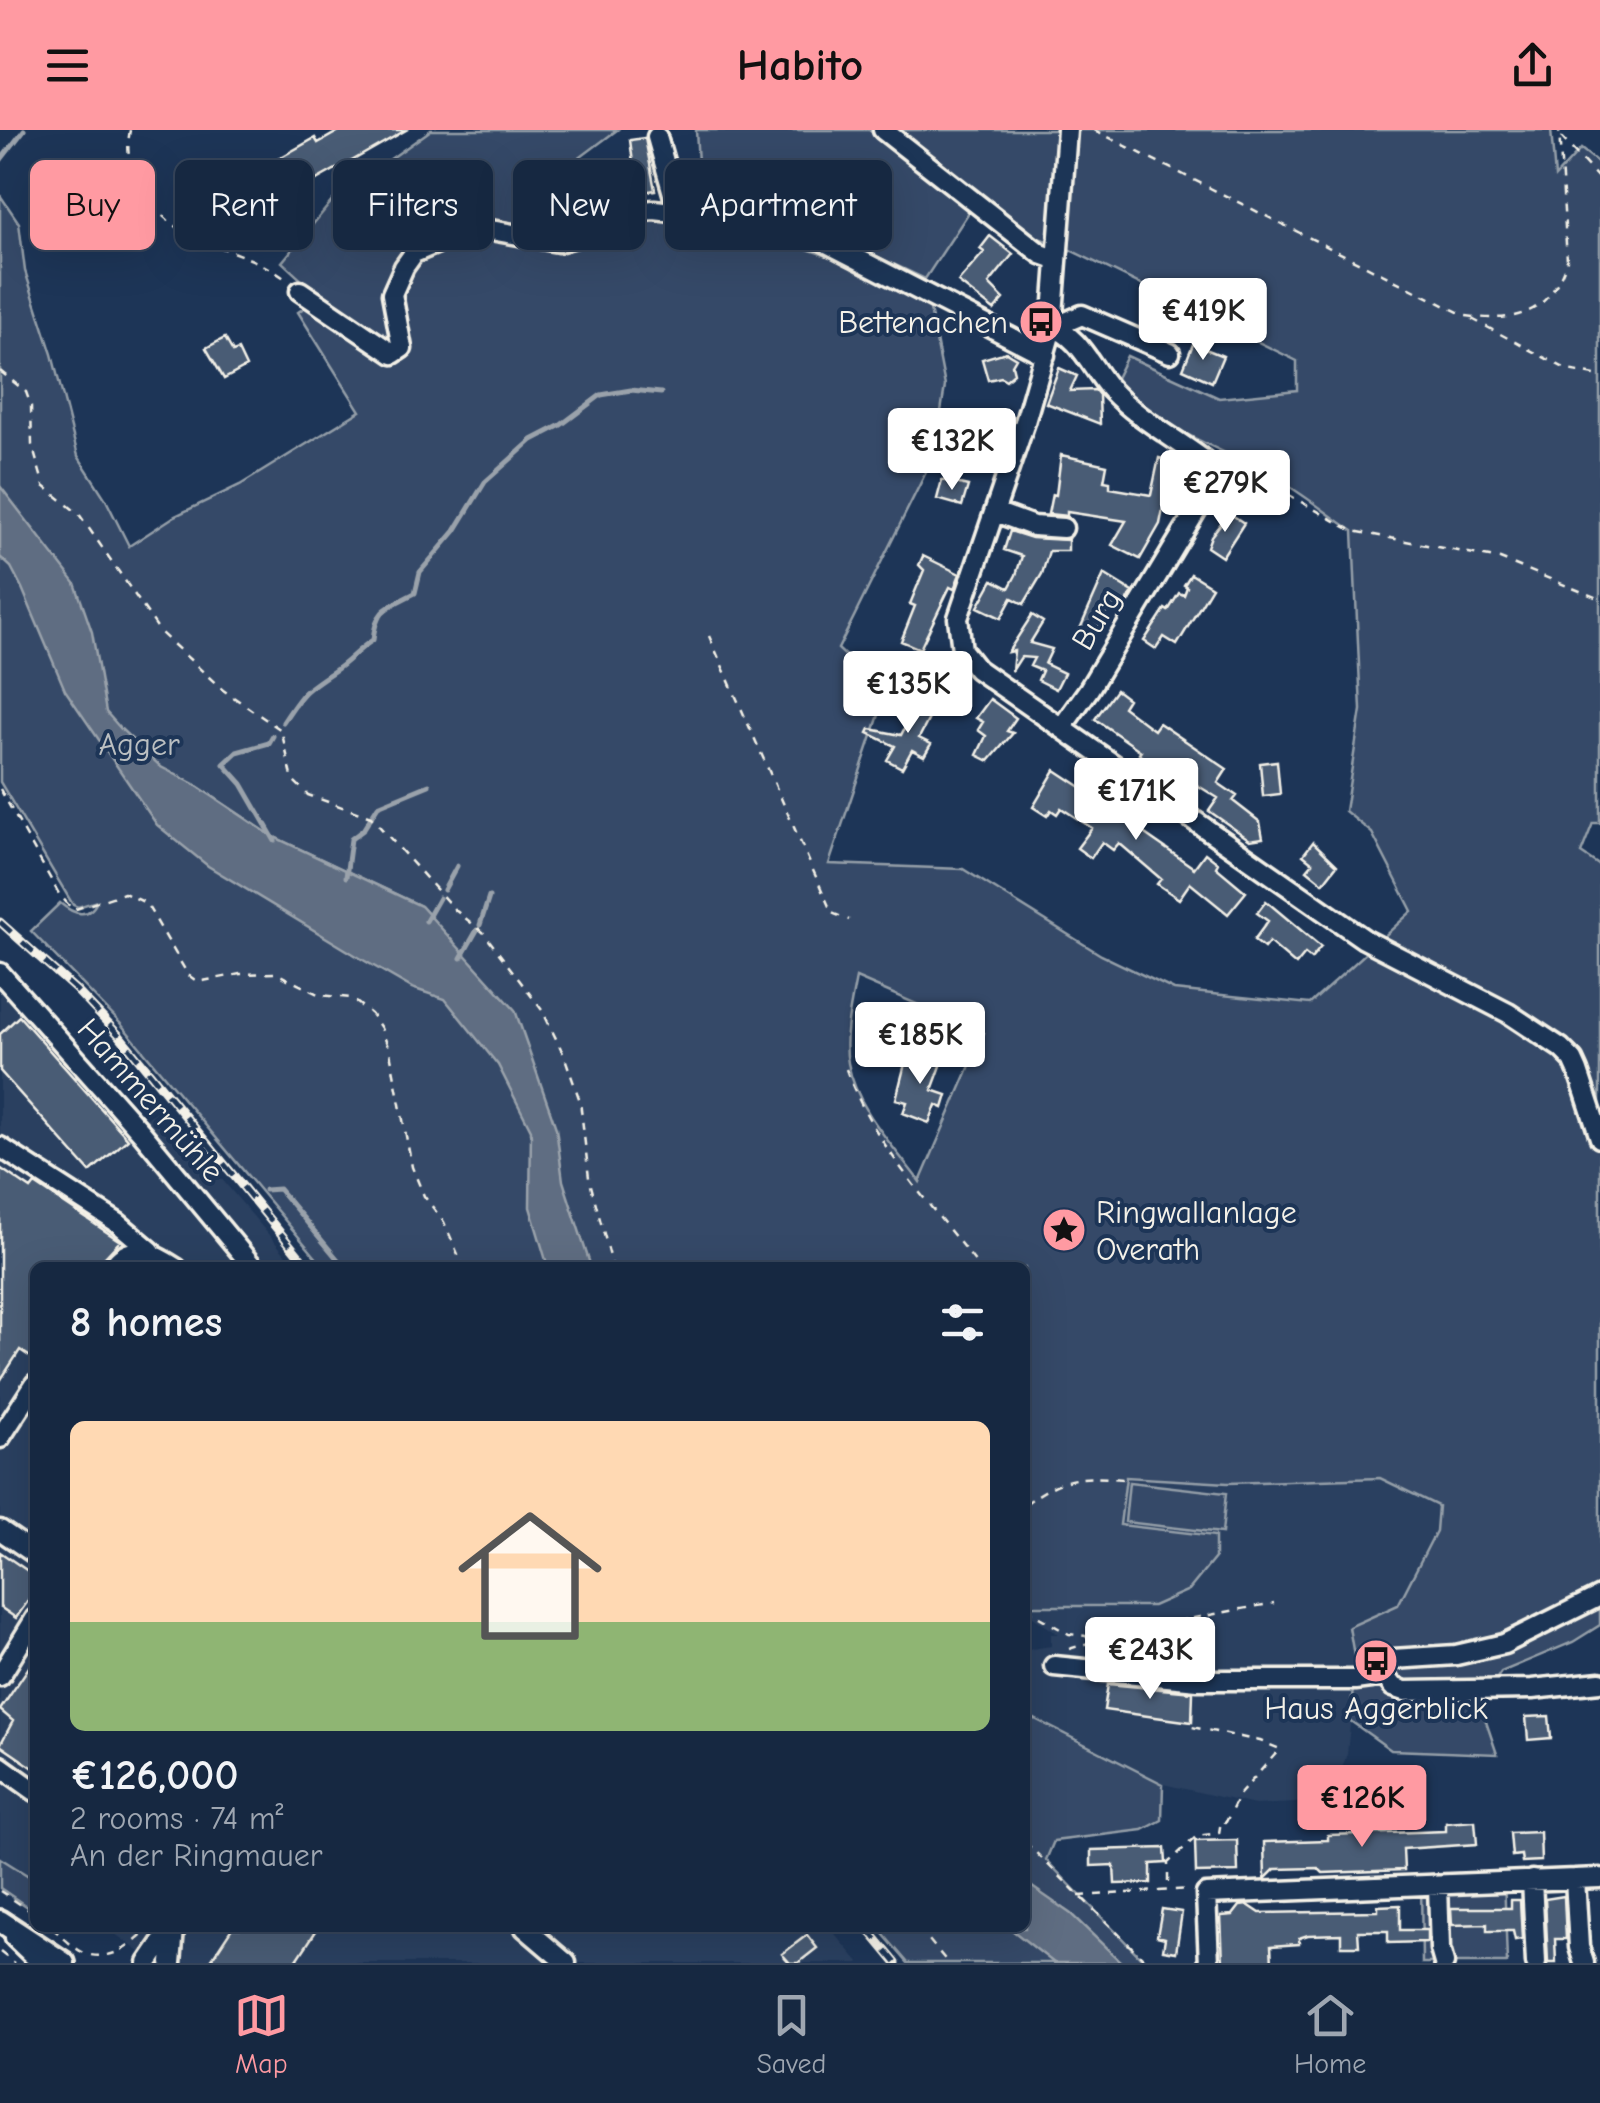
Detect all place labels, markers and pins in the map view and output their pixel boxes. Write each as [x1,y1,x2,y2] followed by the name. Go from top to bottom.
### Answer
[1133,278,1273,363] pin: €419K
[1018,299,1064,345] bus stop icon: Bettenachen
[838,304,1008,341] place label: Bettenachen
[882,408,1022,493] pin: €132K
[1155,450,1295,535] pin: €279K
[838,651,978,736] pin: €135K
[1066,758,1206,843] pin: €171K
[850,1002,990,1087] pin: €185K
[1096,1194,1297,1268] place label: Ringwallanlage Overath
[1041,1207,1087,1253] place icon: Ringwallanlage Overath
[1080,1617,1220,1702] pin: €243K
[1353,1638,1399,1684] bus stop icon: Haus Aggerblick
[1264,1690,1488,1727] place label: Haus Aggerblick
[1292,1765,1432,1850] pin: €126K

